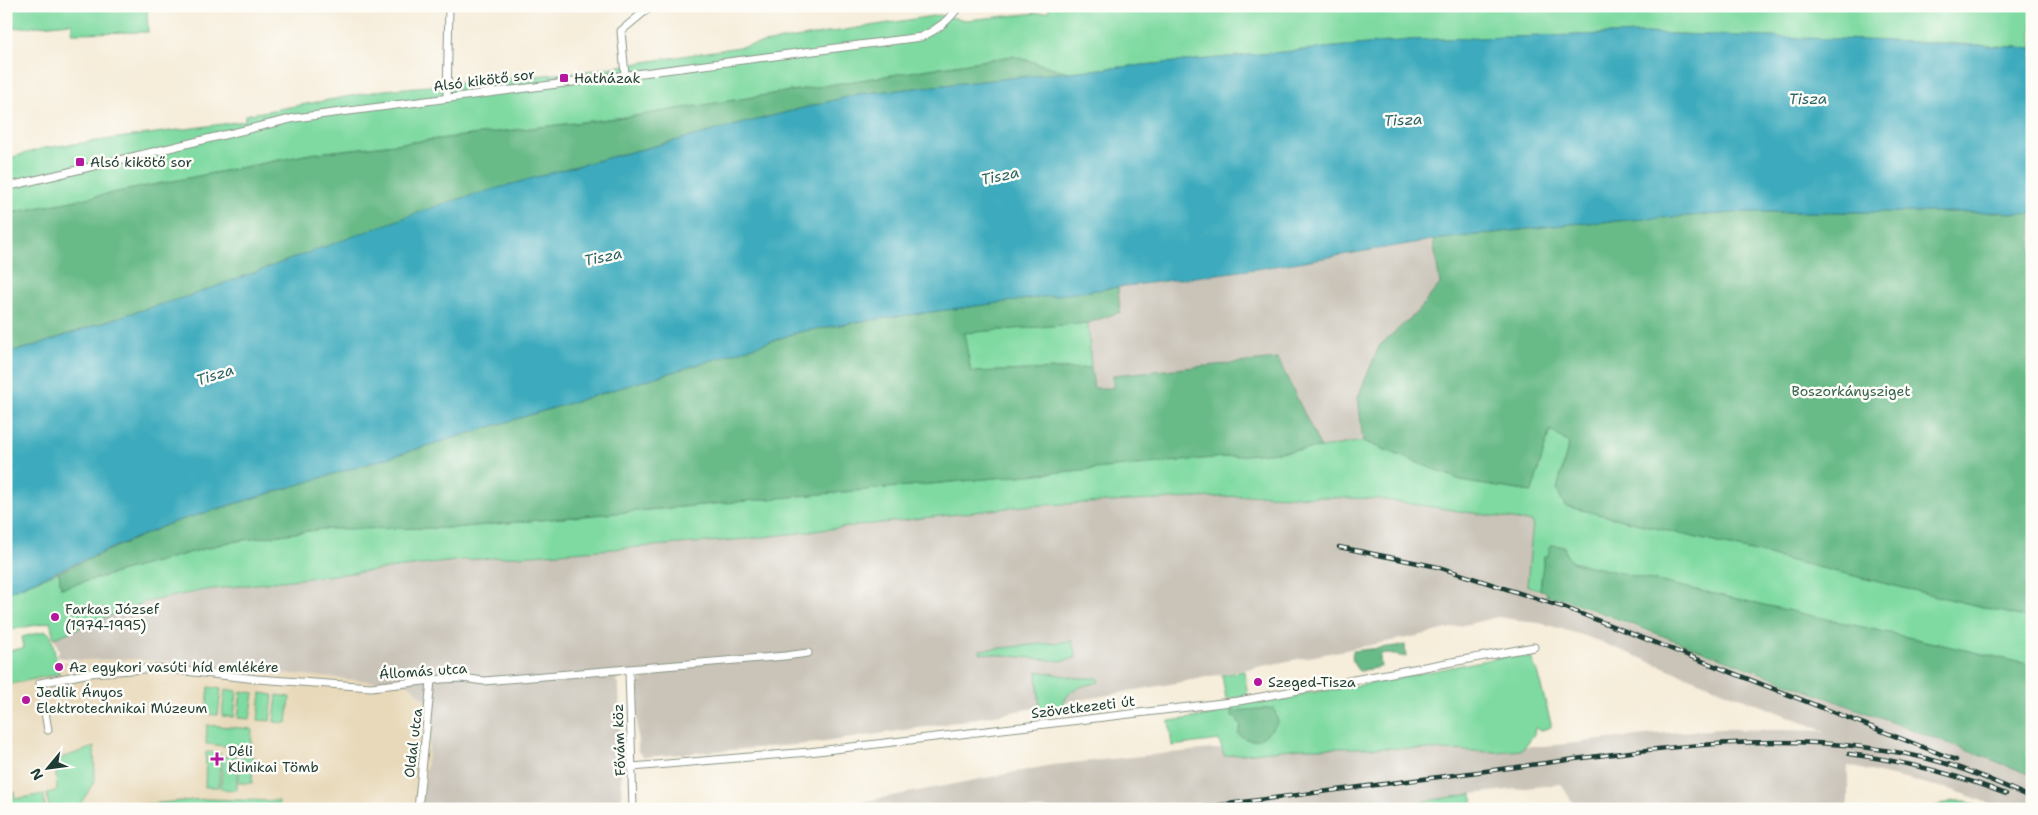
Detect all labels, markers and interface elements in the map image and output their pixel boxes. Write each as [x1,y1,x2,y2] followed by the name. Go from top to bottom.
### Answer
[432,65,536,95] street label: Alsó kikötő sor
[574,69,641,87] place label: Hatházak
[558,72,570,84] marker: Hatházak
[1789,89,1827,109] water label: Tisza
[1383,109,1423,131] water label: Tisza
[90,153,193,171] place label: Alsó kikötő sor
[74,156,86,168] marker: Alsó kikötő sor
[979,162,1021,190] water label: Tisza
[582,243,624,271] water label: Tisza
[194,360,236,390] water label: Tisza
[1791,382,1911,400] park label: Boszorkánysziget
[65,600,160,634] place label: Farkas József (1974-1995)
[49,611,61,623] marker: Farkas József (1974-1995)
[69,658,279,676] place label: Az egykori vasúti híd emlékére
[378,659,468,683] street label: Állomás utca
[53,661,65,673] marker: Az egykori vasúti híd emlékére
[1268,673,1356,691] place label: Szeged-Tisza
[1252,676,1264,688] marker: Szeged-Tisza
[36,683,207,717] place label: Jedlik Ányos Elektrotechnikai Múzeum
[1030,692,1136,722] street label: Szövetkezeti út
[20,694,32,706] marker: Jedlik Ányos Elektrotechnikai Múzeum
[609,703,629,777] street label: Fővám köz
[400,707,426,779] street label: Oldal utca
[22,742,72,792] north arrow
[228,742,319,776] place label: Déli Klinikai Tömb
[210,752,224,766] marker: Déli Klinikai Tömb
[26,765,47,784] text: N

